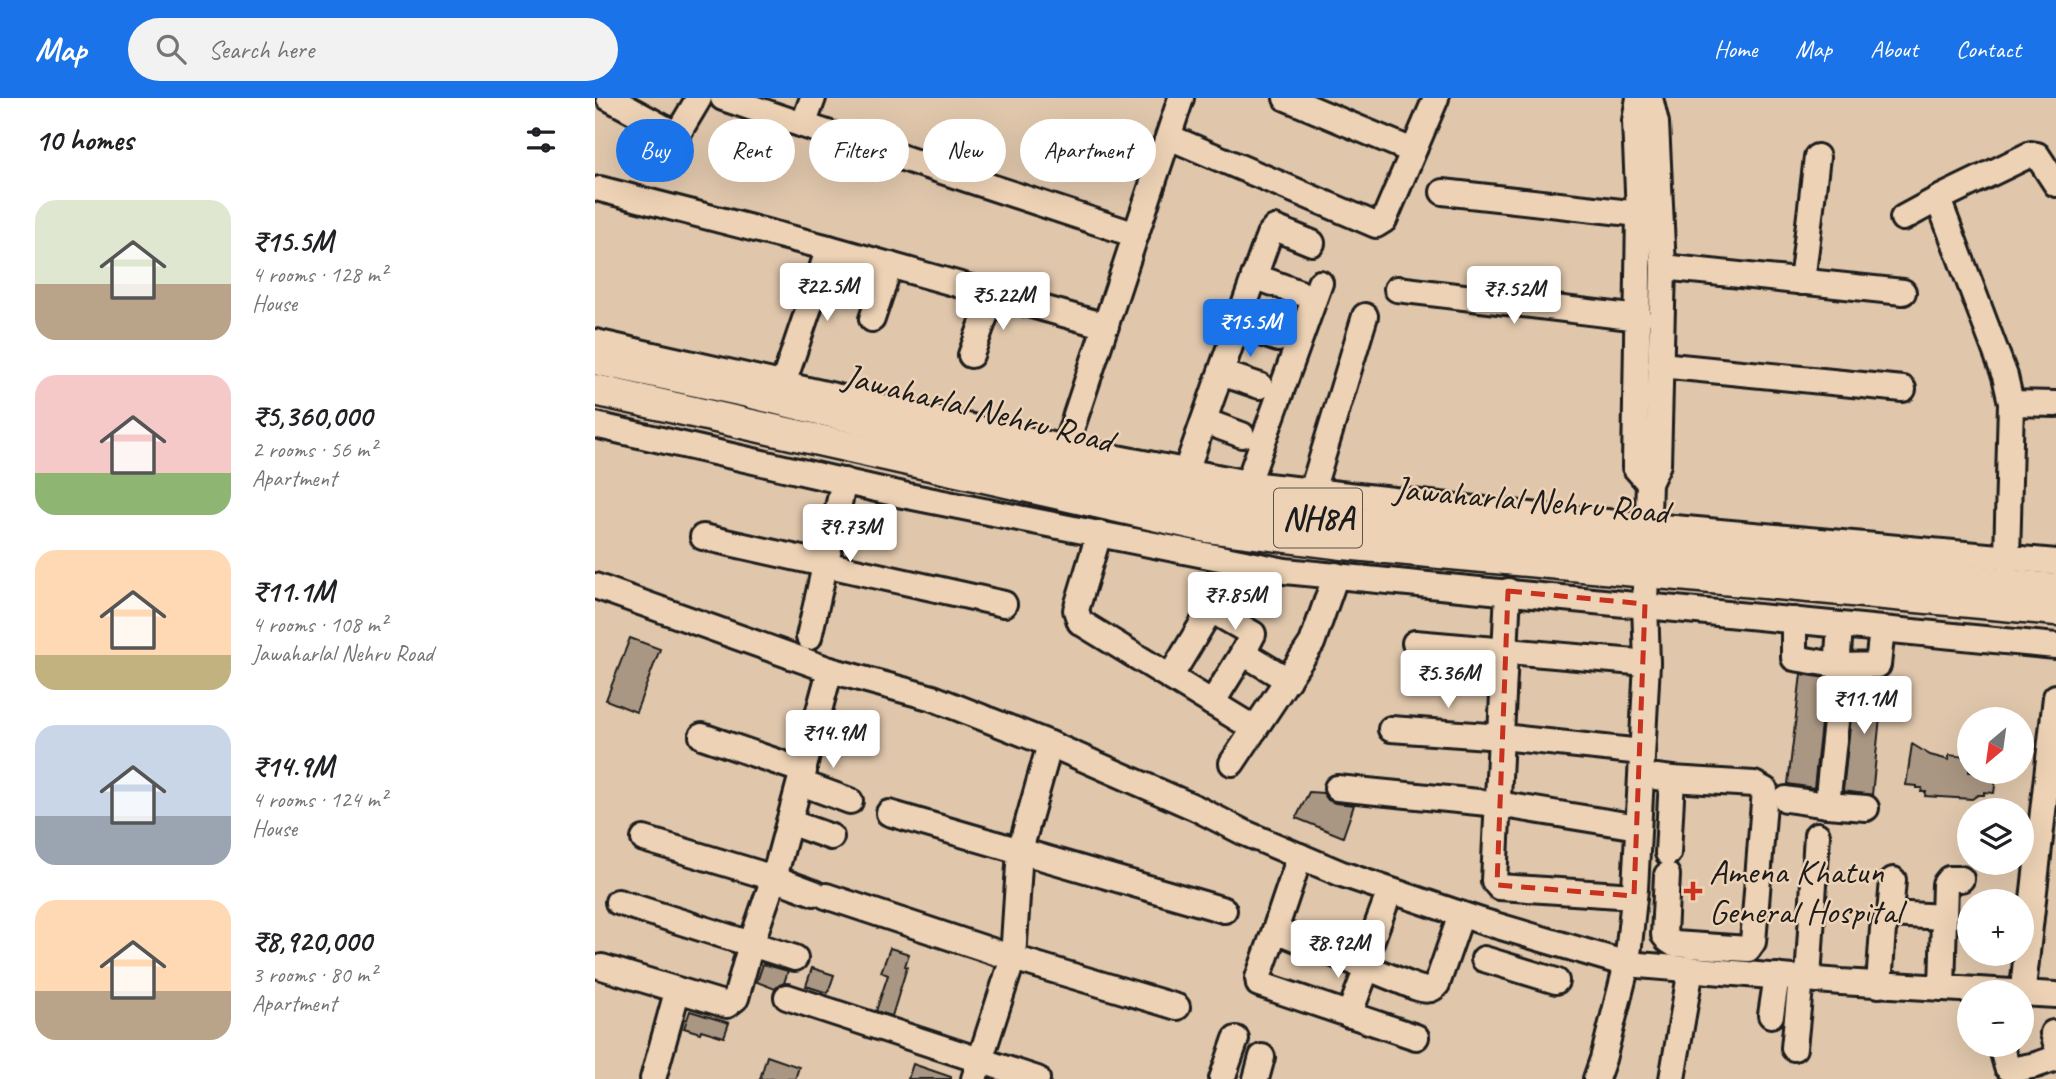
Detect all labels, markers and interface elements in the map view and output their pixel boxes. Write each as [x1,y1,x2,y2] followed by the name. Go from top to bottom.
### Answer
[128,18,618,81] search box
[35,28,86,70] text: Map
[152,30,190,68] icon: search
[208,33,314,66] text: Search here
[1714,34,1757,64] text: Home
[1795,34,1832,64] text: Map
[1870,34,1918,64] text: About
[1956,34,2021,64] text: Contact
[616,119,694,182] chip: Buy
[708,119,795,182] chip: Rent
[809,119,909,182] chip: Filters
[923,119,1006,182] chip: New
[1020,119,1156,182] chip: Apartment
[35,121,133,159] text: 10 homes
[522,121,560,159] icon: filters
[252,222,333,260] text: ₹15.5M
[91,228,175,312] icon: home
[252,260,387,289] text: 4 rooms · 128 m²
[770,264,884,323] pin: ₹22.5M
[1457,266,1571,326] pin: ₹7.52M
[796,271,858,300] text: ₹22.5M
[946,272,1060,332] pin: ₹5.22M
[1483,274,1545,303] text: ₹7.52M
[972,280,1034,309] text: ₹5.22M
[252,289,297,318] text: House
[1193,300,1307,359] pin: ₹15.5M
[1219,307,1281,336] text: ₹15.5M
[837,352,1122,464] street label: Jawaharlal Nehru Road
[252,397,372,435] text: ₹5,360,000
[91,403,175,487] icon: home
[252,435,376,464] text: 2 rooms · 56 m²
[252,464,337,493] text: Apartment
[1390,465,1676,535] street label: Jawaharlal Nehru Road
[1274,488,1362,547] road number: NH8A
[793,504,907,564] pin: ₹9.73M
[819,512,881,541] text: ₹9.73M
[252,572,334,610] text: ₹11.1M
[1178,573,1292,632] pin: ₹7.85M
[91,578,175,662] icon: home
[1204,580,1266,609] text: ₹7.85M
[252,610,387,639] text: 4 rooms · 108 m²
[252,639,433,668] text: Jawaharlal Nehru Road
[1391,650,1505,710] pin: ₹5.36M
[1417,658,1479,687] text: ₹5.36M
[1807,676,1921,736] pin: ₹11.1M
[1833,684,1895,713] text: ₹11.1M
[1957,707,2033,784] north arrow
[1957,707,2034,1057] map controls
[776,710,890,770] pin: ₹14.9M
[802,718,864,747] text: ₹14.9M
[252,747,333,785] text: ₹14.9M
[91,753,175,837] icon: home
[252,785,387,814] text: 4 rooms · 124 m²
[1957,798,2034,875] button: layers
[252,814,297,843] text: House
[1709,849,1908,934] place label: Amena Khatun General Hospital
[1683,881,1703,901] marker: Amena Khatun General Hospital
[1957,889,2034,966] button: +
[1281,920,1395,980] pin: ₹8.92M
[252,922,372,960] text: ₹8,920,000
[91,928,175,1012] icon: home
[1307,928,1369,957] text: ₹8.92M
[252,960,376,989] text: 3 rooms · 80 m²
[1957,980,2034,1057] button: −
[252,989,337,1018] text: Apartment

